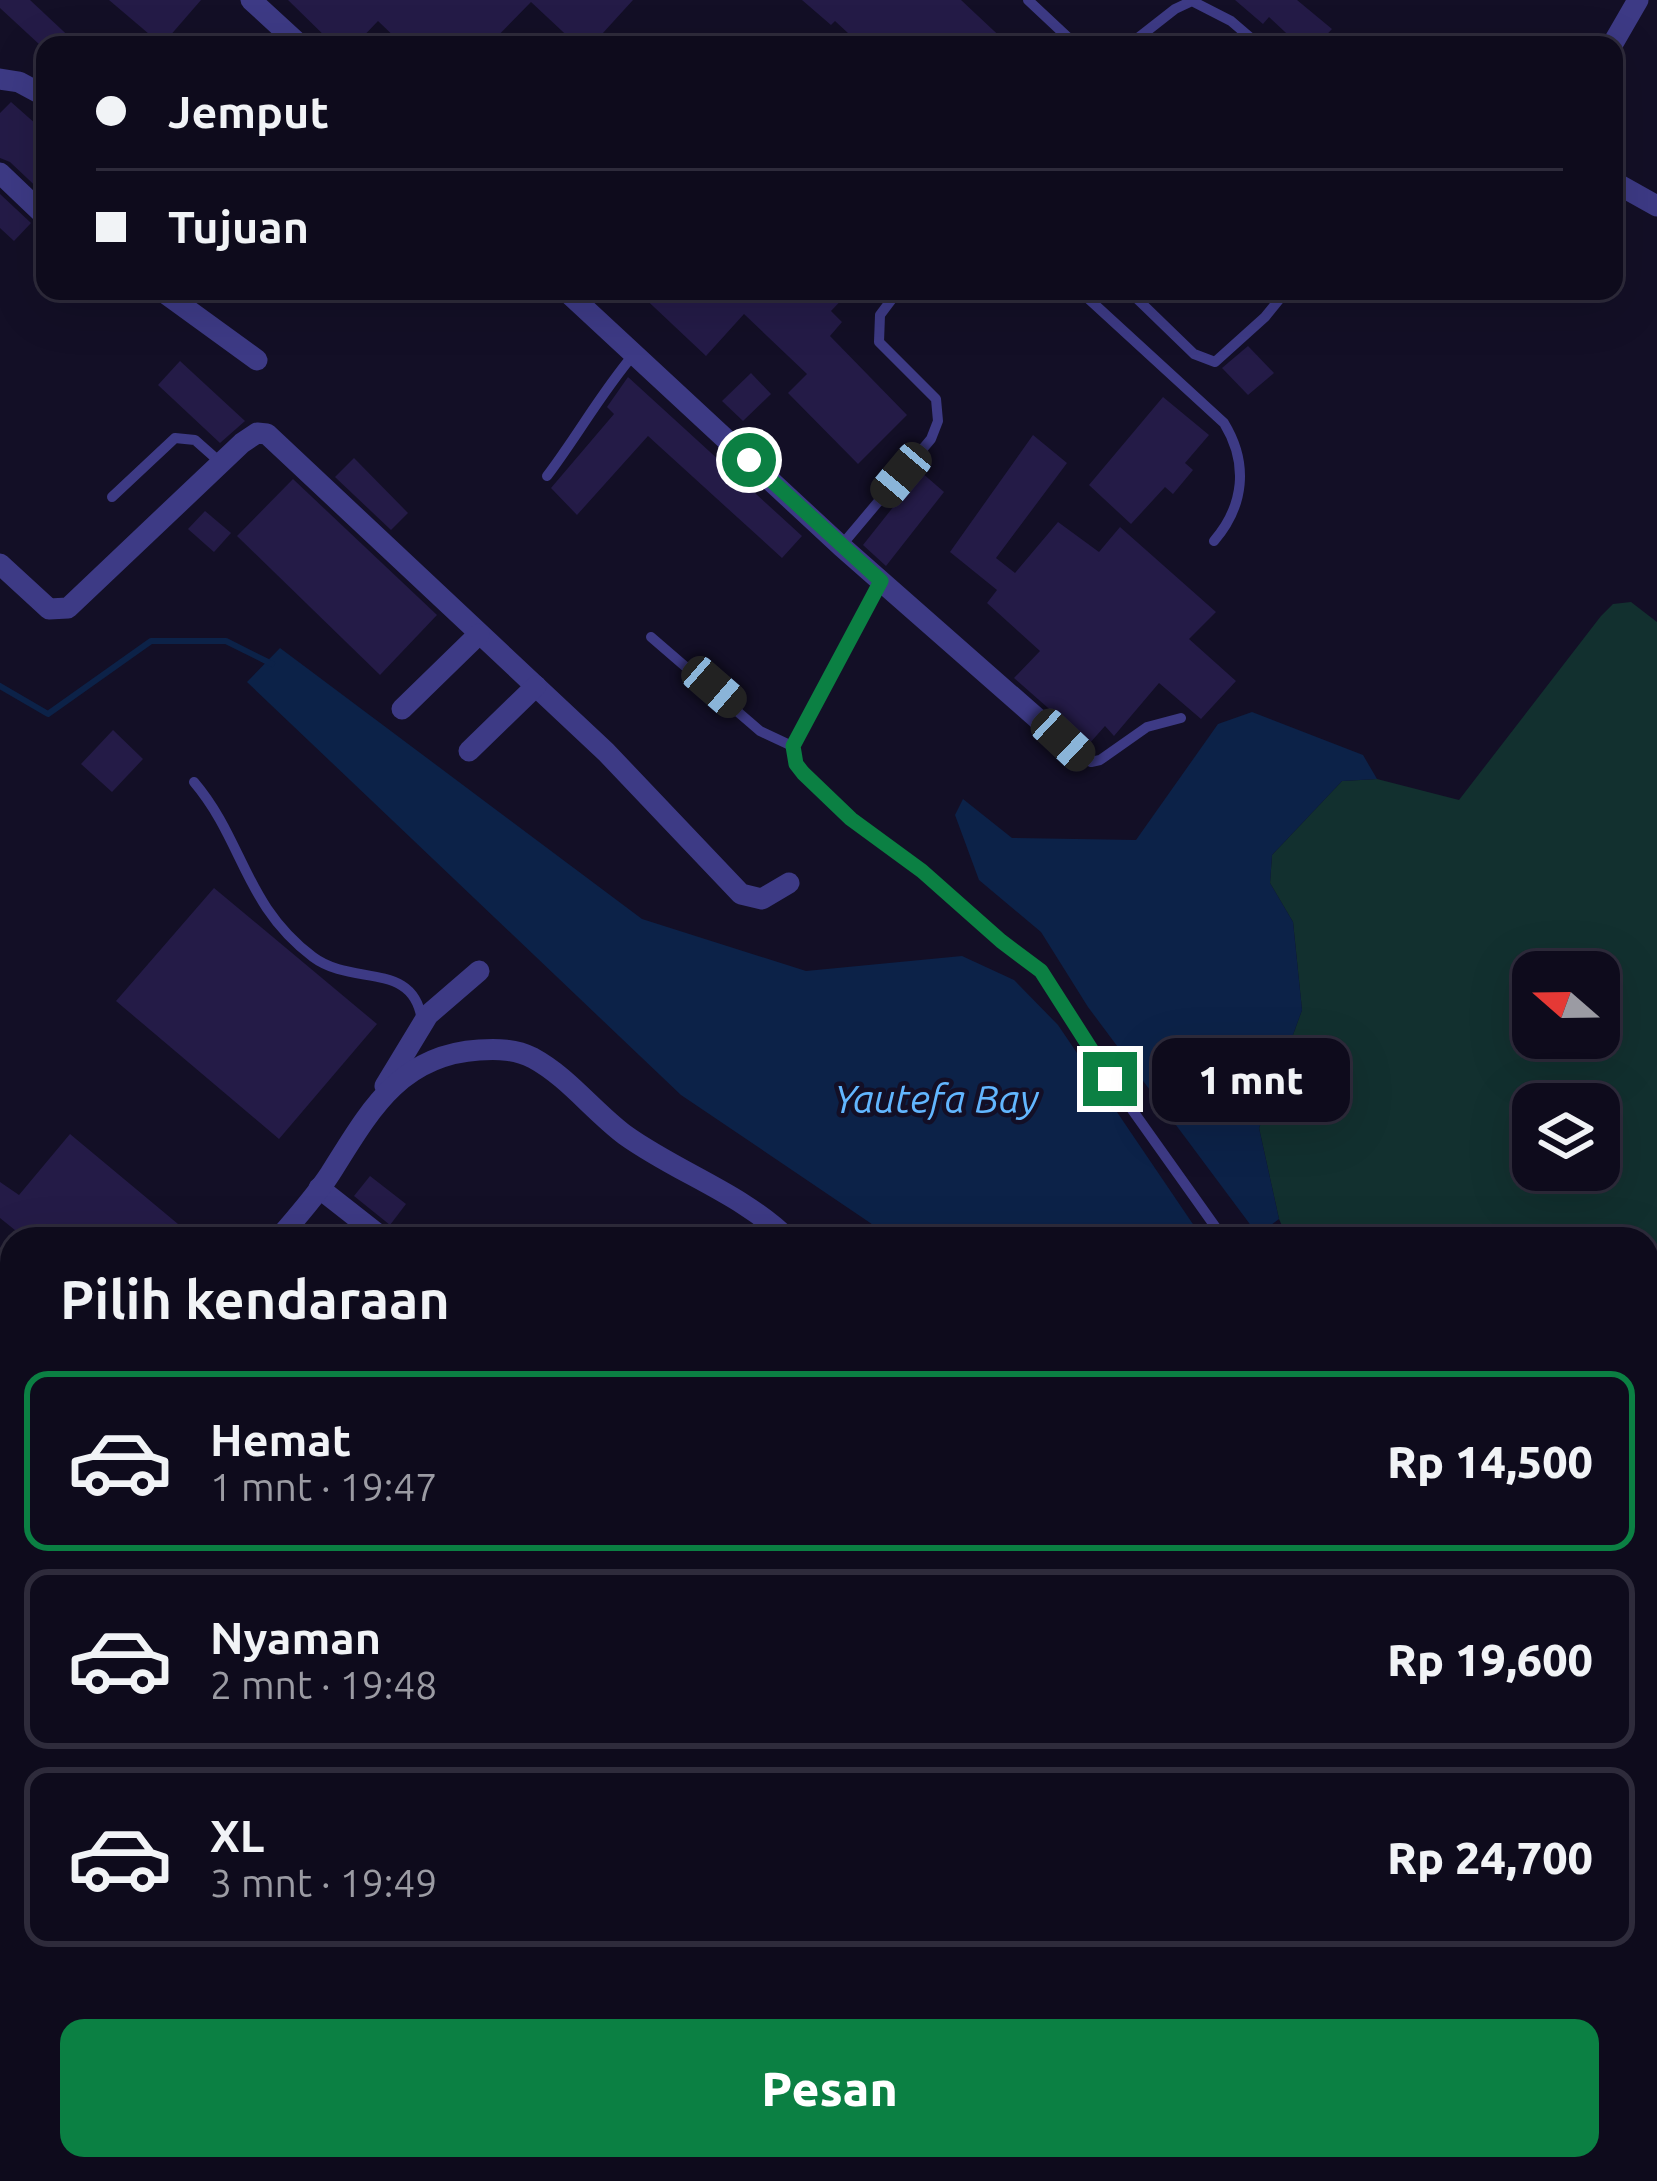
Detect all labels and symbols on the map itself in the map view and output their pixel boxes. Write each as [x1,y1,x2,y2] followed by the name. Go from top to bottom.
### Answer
[722,433,776,487] route start
[864,436,938,514] car
[675,650,753,724] car
[1024,702,1102,778] car
[1512,951,1620,1059] north arrow
[1152,1037,1350,1121] callout: 1 mnt
[1083,1052,1137,1106] route end
[834,1077,1040,1120] water label: Yautefa Bay

